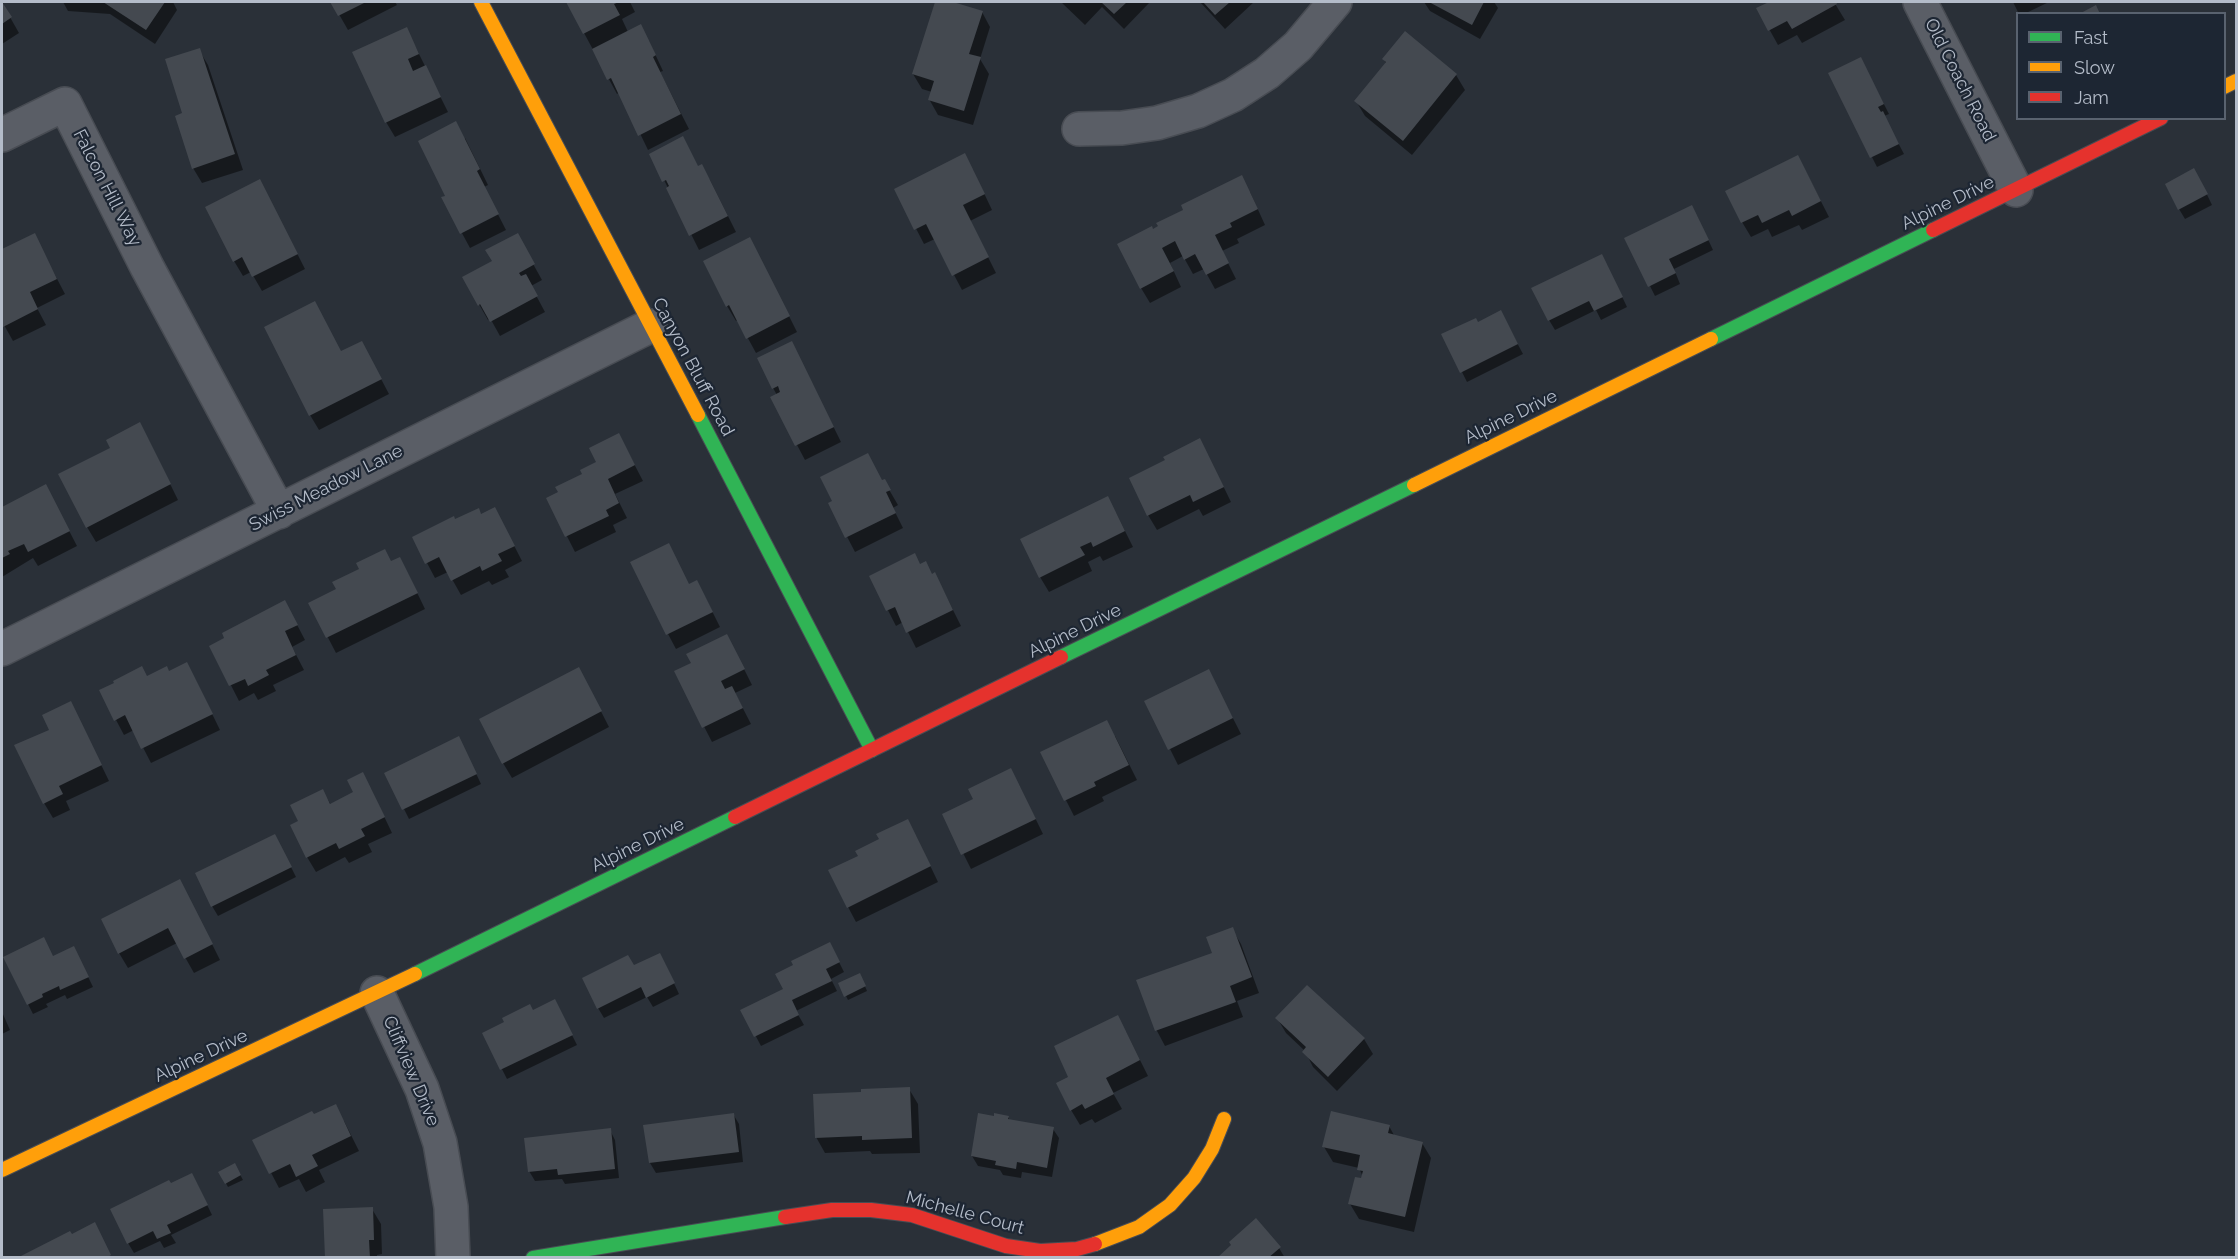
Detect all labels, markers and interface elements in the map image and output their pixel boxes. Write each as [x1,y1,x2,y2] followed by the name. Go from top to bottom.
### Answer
[2016,12,2226,120] legend
[1920,15,2000,145] street label: Old Coach Road
[2074,27,2108,48] text: Fast
[2074,57,2115,78] text: Slow
[2074,87,2109,108] text: Jam
[68,126,146,250] street label: Falcon Hill Way
[1898,171,1998,235] street label: Alpine Drive
[647,294,739,440] street label: Canyon Bluff Road
[1461,385,1561,449] street label: Alpine Drive
[246,440,406,536] street label: Swiss Meadow Lane
[1025,599,1125,663] street label: Alpine Drive
[588,813,688,877] street label: Alpine Drive
[378,1013,444,1129] street label: Cliffview Drive
[151,1025,251,1087] street label: Alpine Drive
[903,1187,1027,1239] street label: Michelle Court

